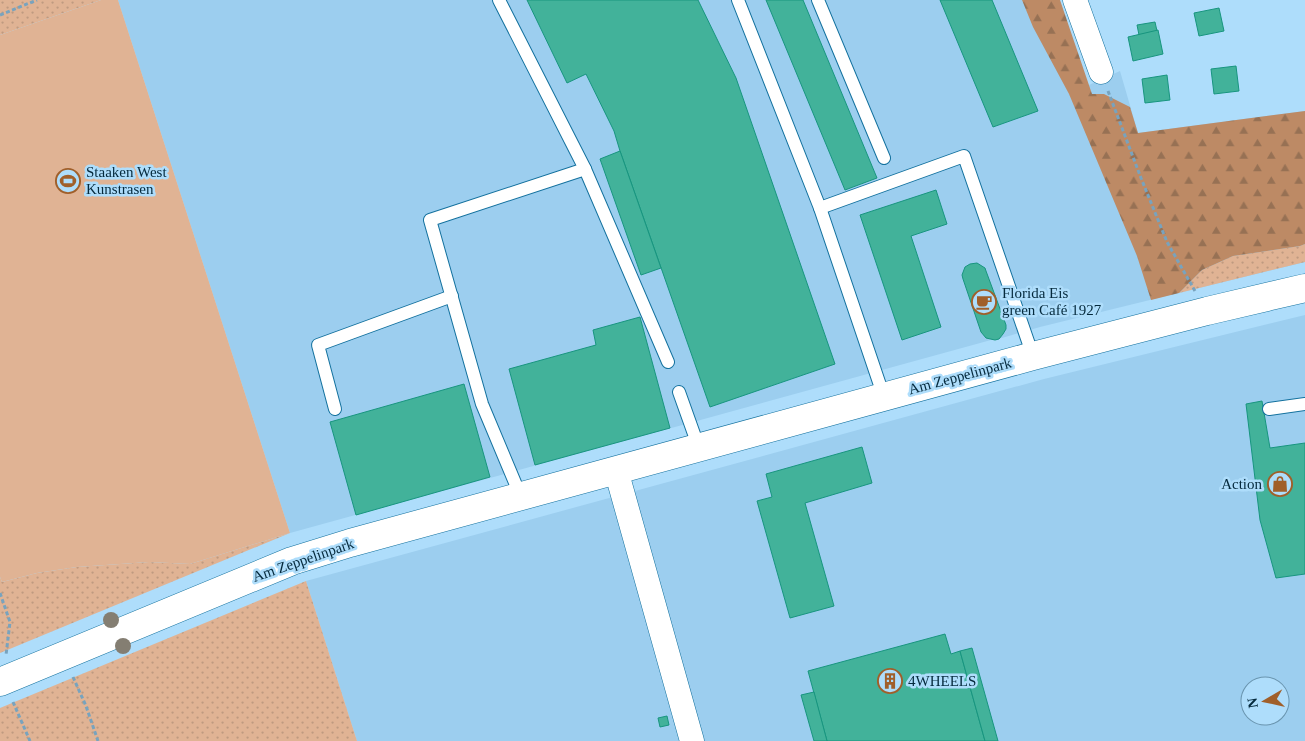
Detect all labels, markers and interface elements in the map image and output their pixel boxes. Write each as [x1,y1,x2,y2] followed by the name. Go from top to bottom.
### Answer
[86,164,167,197] place label: Staaken West Kunstrasen
[55,168,81,194] sports icon: Staaken West Kunstrasen
[1002,285,1102,318] place label: Florida Eis green Café 1927
[971,289,997,315] cafe icon: Florida Eis green Café 1927
[907,354,1014,397] street label: Am Zeppelinpark
[1267,471,1293,497] shop icon: Action
[1221,476,1262,492] place label: Action
[250,535,356,585] street label: Am Zeppelinpark
[877,668,903,694] building icon: 4WHEELS
[908,673,976,689] place label: 4WHEELS
[1240,676,1290,726] north arrow
[1244,697,1261,709] text: N

